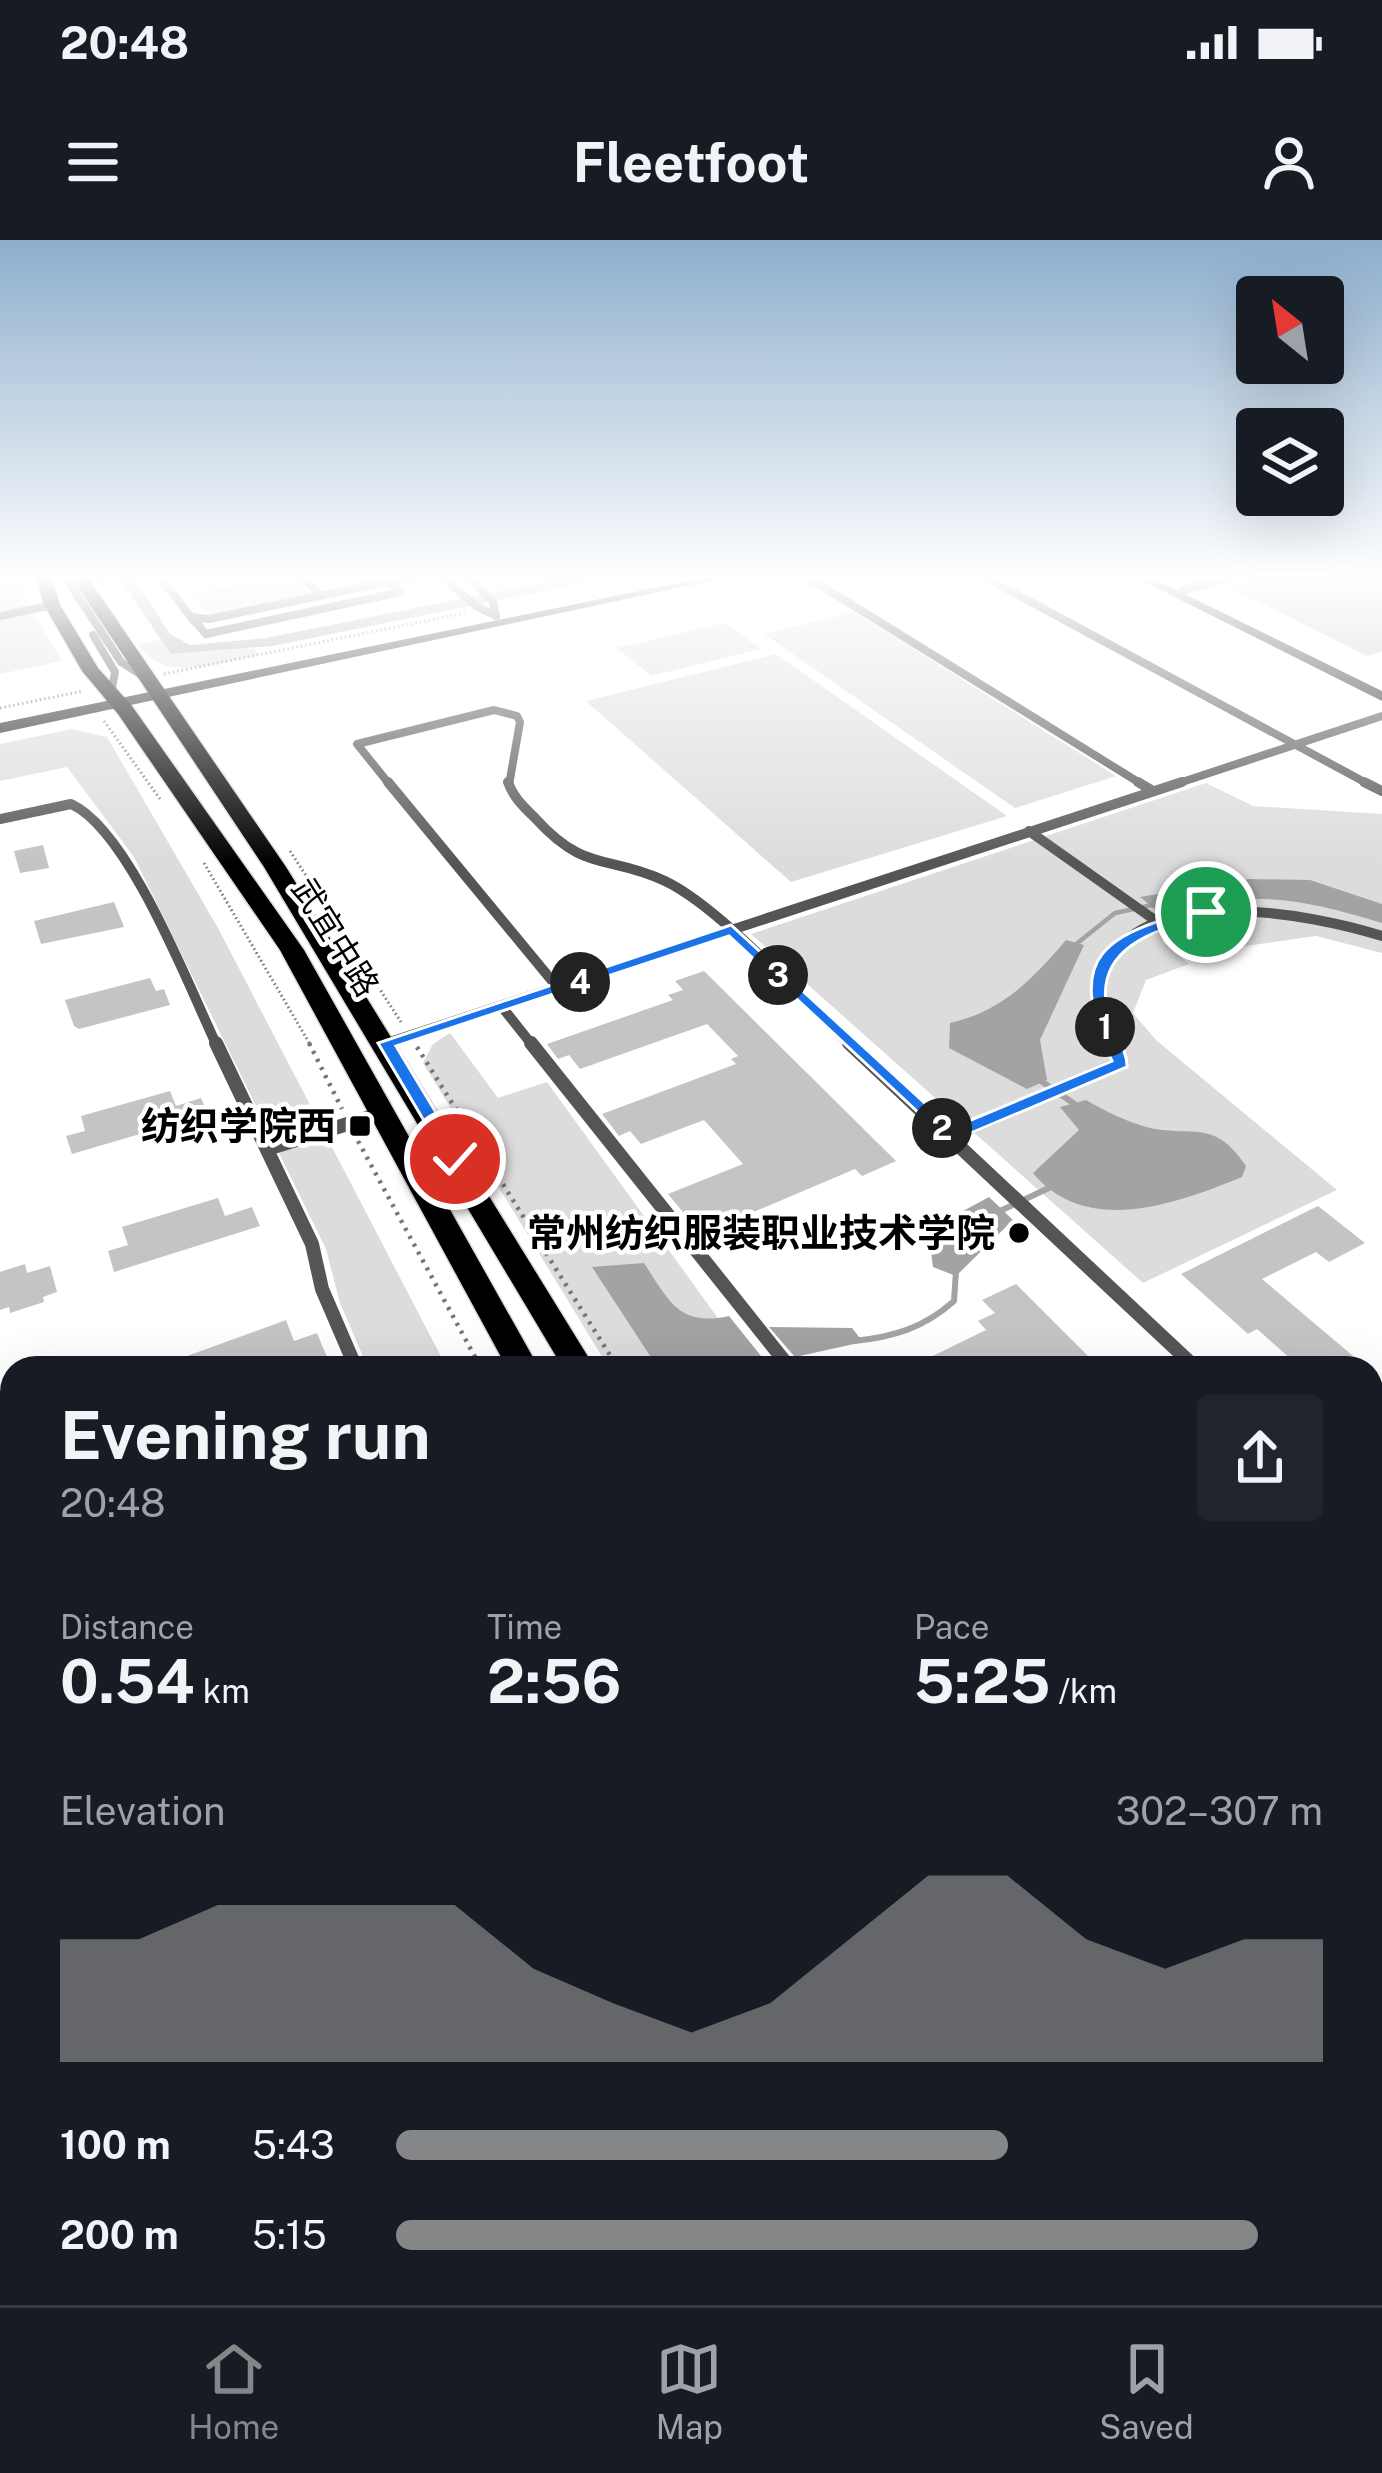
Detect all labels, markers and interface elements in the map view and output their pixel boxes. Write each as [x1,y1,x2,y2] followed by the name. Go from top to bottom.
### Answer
[60,16,189,69] text: 20:48
[60,129,126,195] icon: menu
[1256,129,1322,195] icon: person
[573,131,809,194] text: Fleetfoot
[1236,276,1344,384] north arrow
[1236,276,1344,516] map controls
[1236,408,1344,516] button: layers
[1155,861,1257,963] pin
[285,871,387,1003] street label: 武宜中路
[1173,879,1239,945] icon: arrive
[748,945,808,1005] pin: 3
[550,952,610,1012] pin: 4
[767,956,789,994] text: 3
[569,963,591,1001] text: 4
[1075,997,1135,1057] pin: 1
[1098,1008,1112,1046] text: 1
[912,1098,972,1158] pin: 2
[141,1103,336,1149] place label: 纺织学院西
[404,1108,506,1210] pin
[932,1109,952,1147] text: 2
[347,1113,373,1139] marker: 纺织学院西
[422,1126,488,1192] icon: check
[527,1210,995,1256] place label: 常州纺织服装职业技术学院
[1006,1220,1032,1246] marker: 常州纺织服装职业技术学院
[1197,1395,1323,1521] button: share
[60,1396,431,1474] text: Evening run
[60,1480,165,1526] text: 20:48
[60,1608,194,1646] text: Distance
[487,1608,562,1646] text: Time
[914,1608,989,1646] text: Pace
[60,1646,195,1717] text: 0.54
[487,1646,621,1717] text: 2:56
[914,1646,1050,1717] text: 5:25
[195,1672,250,1710] text: km
[1050,1672,1117,1710] text: /km
[60,1788,226,1834] text: Elevation
[1116,1788,1323,1834] text: 302–307 m
[60,2122,171,2168] text: 100 m
[252,2122,335,2168] text: 5:43
[60,2212,179,2258] text: 200 m
[252,2212,327,2258] text: 5:15
[188,2336,279,2446] tab: Home
[656,2336,723,2446] tab: Map
[1099,2336,1194,2446] tab: Saved

